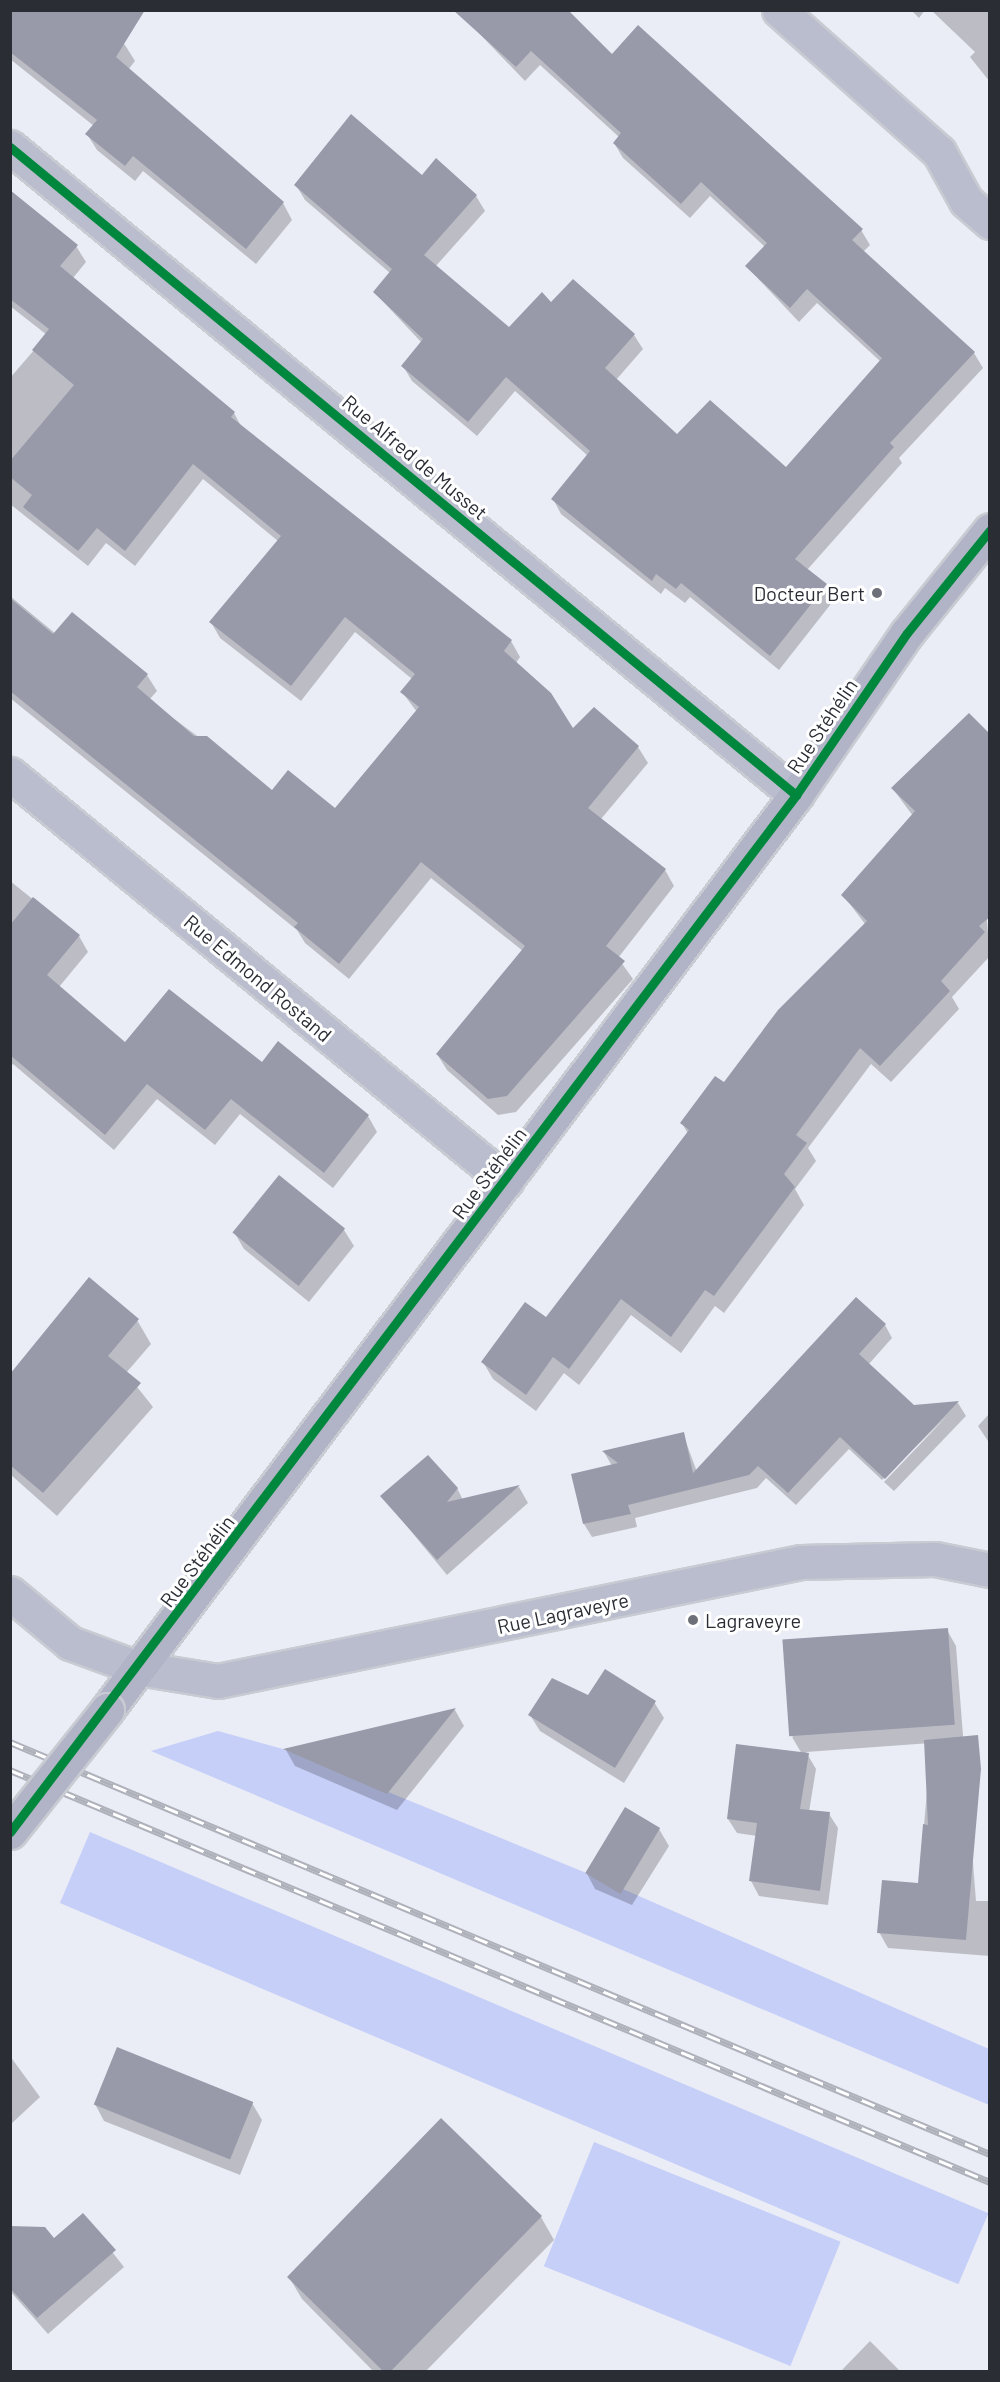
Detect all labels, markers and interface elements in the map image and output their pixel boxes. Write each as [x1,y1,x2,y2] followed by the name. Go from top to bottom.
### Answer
[338,389,492,525] street label: Rue Alfred de Musset
[754,581,865,605] place label: Docteur Bert
[870,586,884,600] marker: Docteur Bert
[782,674,862,778] street label: Rue Stéhélin
[179,909,337,1047] street label: Rue Edmond Rostand
[447,1122,531,1224] street label: Rue Stéhélin
[155,1510,239,1612] street label: Rue Stéhélin
[495,1587,631,1639] street label: Rue Lagraveyre
[705,1608,801,1632] place label: Lagraveyre
[686,1613,700,1627] marker: Lagraveyre

